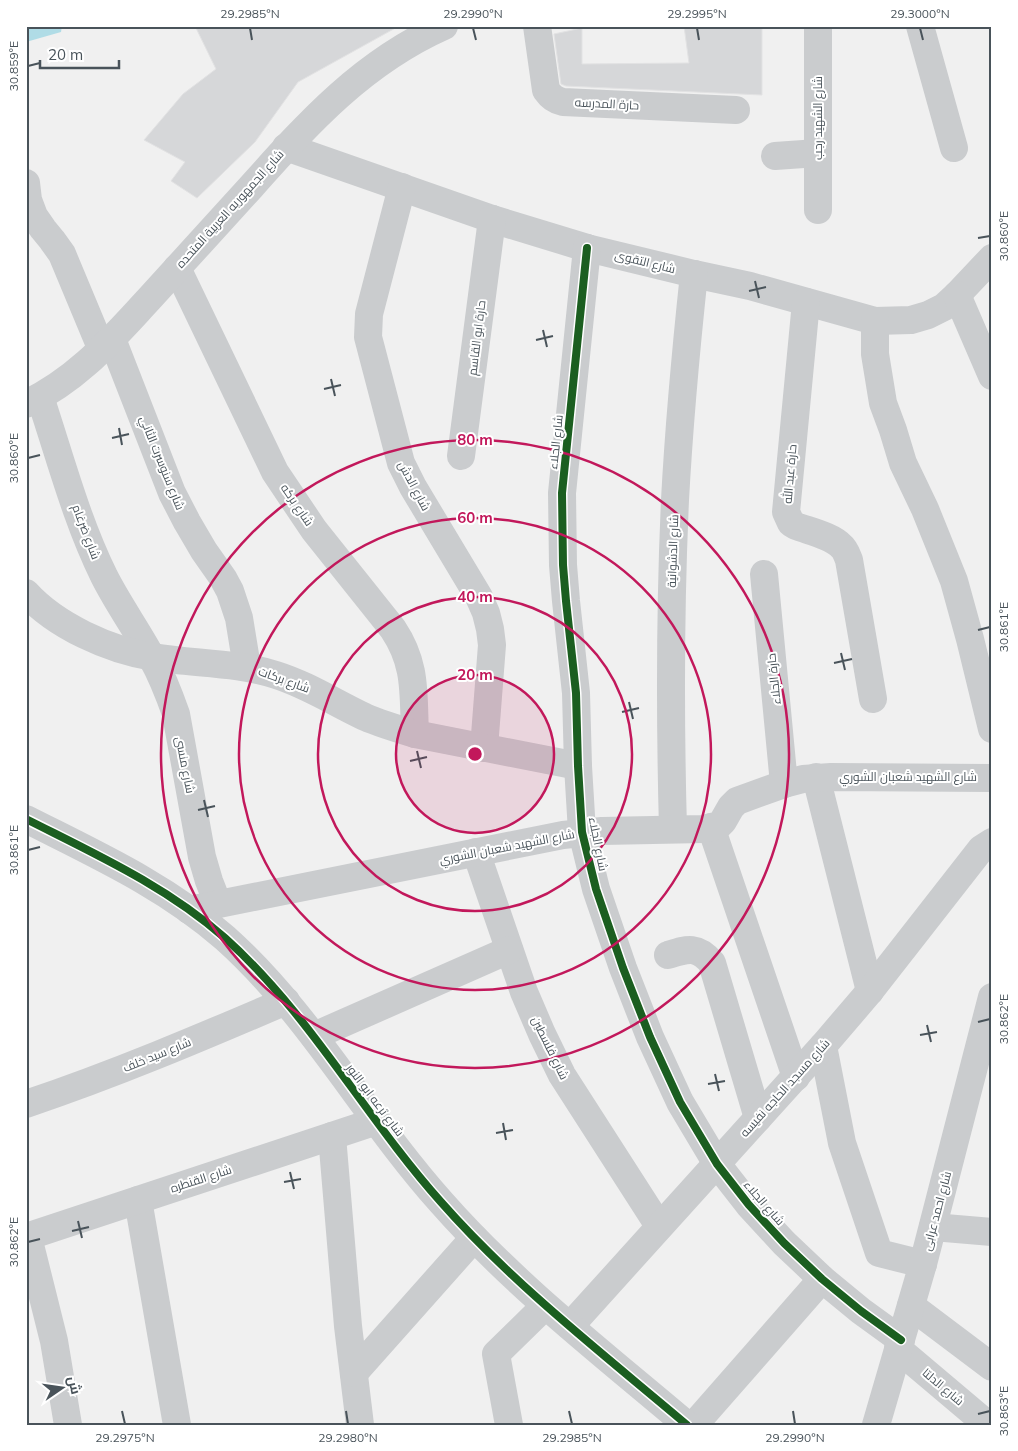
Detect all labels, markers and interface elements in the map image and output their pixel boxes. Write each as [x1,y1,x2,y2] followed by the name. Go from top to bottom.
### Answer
[220,6,280,21] text: 29.2985°N
[443,6,503,21] text: 29.2990°N
[667,6,727,21] text: 29.2995°N
[890,6,950,21] text: 29.3000°N
[40,38,119,70] scale bar
[6,41,21,91] text: 30.859°E
[48,45,83,64] text: 20 m
[810,76,826,160] street label: شارع الشهيد رجب
[574,94,640,113] street label: حارة المدرسه
[173,146,287,272] street label: شارع الجمهوريه العربية المتحده
[996,211,1011,261] text: 30.860°E
[613,247,677,277] street label: شارع التقوى
[464,300,490,376] street label: حارة ابو القاسم
[134,414,188,513] street label: شارع سنوسرت الثاني
[545,414,567,470] street label: شارع الجلاء
[457,430,493,449] text: 80 m
[6,433,21,483] text: 30.860°E
[779,444,800,504] street label: حارة عبد الله
[394,458,434,514] street label: شارع الدش
[277,481,317,529] street label: شارع بركه
[68,502,104,562] street label: شارع ضرغام
[457,508,493,527] text: 60 m
[664,514,682,588] street label: شارع الدشوانية
[457,587,493,606] text: 40 m
[996,602,1011,652] text: 30.861°E
[763,652,784,706] street label: حارة الجلاء
[256,663,312,697] street label: شارع بركات
[457,665,493,684] text: 20 m
[172,735,198,795] street label: شارع منسى
[466,745,484,763] centre of rings
[839,769,977,787] street label: شارع الشهيد شعبان الشوري
[585,816,611,872] street label: شارع الجلاء
[6,825,21,875] text: 30.861°E
[438,826,577,870] street label: شارع الشهيد شعبان الشوري
[996,994,1011,1044] text: 30.862°E
[528,1014,572,1082] street label: شارع فلسطين
[120,1034,194,1076] street label: شارع سيد خلف
[737,1035,833,1141] street label: شارع مسجد الحاجه نفيسه
[342,1060,408,1140] street label: شارع ترعه ابو النور
[168,1162,234,1196] street label: شارع القنطره
[919,1169,955,1253] street label: شارع احمد عرابى
[740,1177,788,1229] street label: شارع الجلاء
[6,1217,21,1267] text: 30.862°E
[38,1364,88,1414] north arrow
[919,1365,967,1409] street label: شارع الدلتا
[64,1374,85,1396] text: ش
[996,1386,1011,1436] text: 30.863°E
[95,1430,155,1445] text: 29.2975°N
[318,1430,378,1445] text: 29.2980°N
[542,1430,602,1445] text: 29.2985°N
[765,1430,825,1445] text: 29.2990°N

